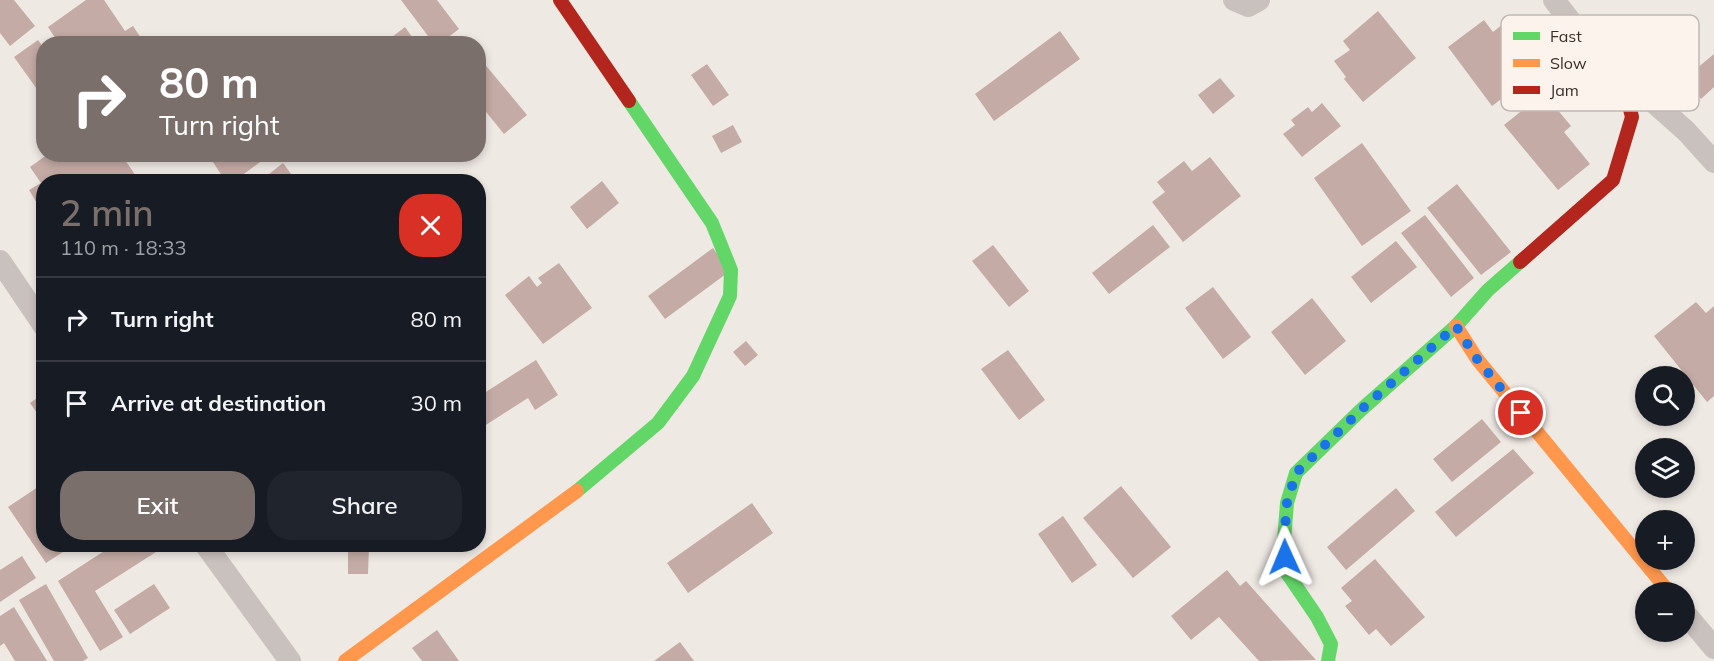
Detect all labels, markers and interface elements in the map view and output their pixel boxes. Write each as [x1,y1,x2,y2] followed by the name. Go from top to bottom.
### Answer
[1501,15,1699,111] legend
[1550,26,1582,46] text: Fast
[1550,53,1587,73] text: Slow
[159,56,259,109] text: 80 m
[60,60,138,138] icon: right
[1550,80,1579,100] text: Jam
[159,108,279,142] text: Turn right
[60,190,154,235] text: 2 min
[399,194,462,257] button: close
[60,235,186,260] text: 110 m · 18:33
[60,303,93,336] icon: right
[111,305,214,333] text: Turn right
[411,305,462,333] text: 80 m
[1635,366,1695,642] map controls
[1635,366,1695,426] button: search
[60,387,93,420] icon: arrive
[1495,387,1546,438] pin
[111,389,326,417] text: Arrive at destination
[411,389,462,417] text: 30 m
[1504,396,1537,429] icon: arrive
[1635,438,1695,498] button: layers
[60,471,255,540] button: Exit
[267,471,462,540] button: Share
[1635,510,1695,570] button: +
[1253,525,1317,589] position arrow
[1635,582,1695,642] button: −

